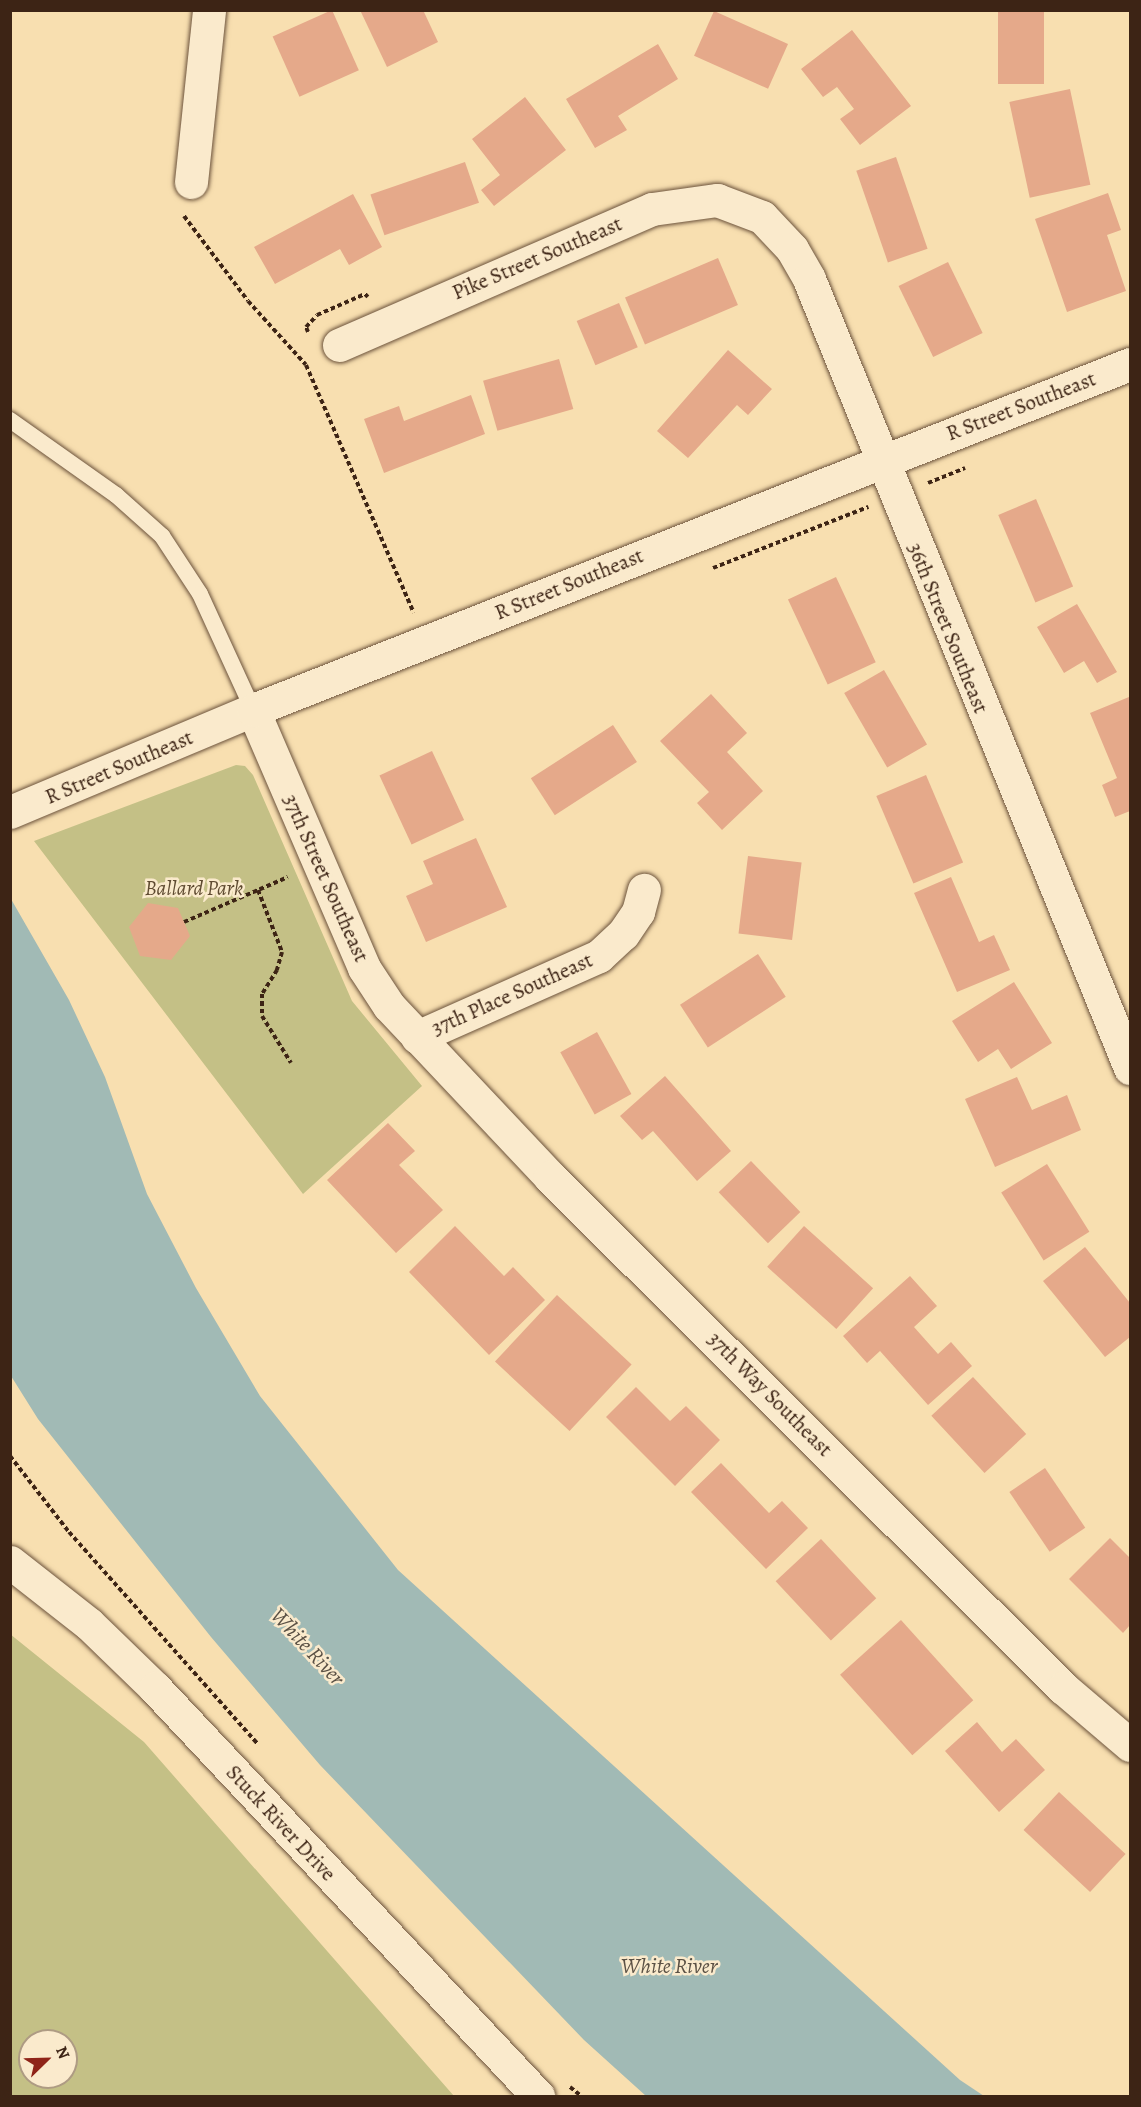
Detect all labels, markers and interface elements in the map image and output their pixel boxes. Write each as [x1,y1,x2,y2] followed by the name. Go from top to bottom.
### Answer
[448,211,626,305] street label: Pike Street Southeast
[943,366,1099,446] street label: R Street Southeast
[902,539,994,717] street label: 36th Street Southeast
[491,543,647,625] street label: R Street Southeast
[41,725,197,809] street label: R Street Southeast
[278,790,374,966] street label: 37th Street Southeast
[145,875,243,901] park label: Ballard Park
[428,947,596,1041] street label: 37th Place Southeast
[702,1326,838,1462] street label: 37th Way Southeast
[264,1603,350,1691] water label: White River
[221,1760,341,1886] street label: Stuck River Drive
[621,1954,717,1980] water label: White River
[18,2029,78,2089] north arrow
[50,2043,75,2062] text: N

